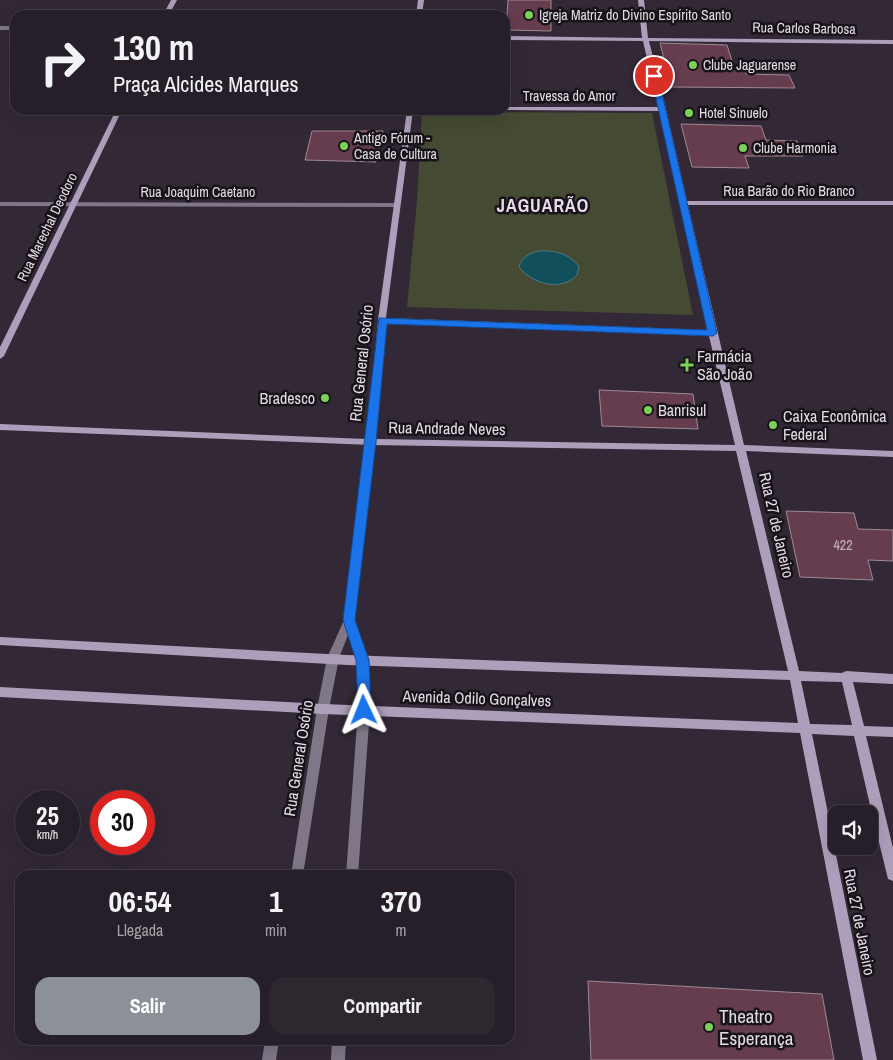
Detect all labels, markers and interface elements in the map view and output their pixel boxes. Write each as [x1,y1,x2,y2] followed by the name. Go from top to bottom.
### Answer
[539,6,731,24] place label: Igreja Matriz do Divino Espírito Santo
[523,9,535,21] marker: Igreja Matriz do Divino Espírito Santo
[752,18,856,38] street label: Rua Carlos Barbosa
[113,24,194,71] text: 130 m
[30,30,95,95] icon: right
[633,55,675,97] pin
[703,56,796,74] place label: Clube Jaguarense
[687,59,699,71] marker: Clube Jaguarense
[640,62,668,90] icon: arrive
[113,69,299,99] text: Praça Alcides Marques
[523,87,616,105] street label: Travessa do Amor
[699,104,768,122] place label: Hotel Sinuelo
[683,107,695,119] marker: Hotel Sinuelo
[353,129,438,163] place label: Antigo Fórum - Casa de Cultura
[753,139,837,157] place label: Clube Harmonia
[338,140,350,152] marker: Antigo Fórum - Casa de Cultura
[737,142,749,154] marker: Clube Harmonia
[13,170,81,284] street label: Rua Marechal Deodoro
[723,182,855,200] street label: Rua Barão do Rio Branco
[141,183,255,201] street label: Rua Joaquim Caetano
[497,193,589,218] district label: JAGUARÃO
[344,303,378,423] street label: Rua General Osório
[697,345,752,385] place label: Farmácia São João
[681,359,693,371] marker: Farmácia São João
[260,387,315,409] place label: Bradesco
[319,392,331,404] marker: Bradesco
[658,399,706,421] place label: Banrisul
[642,404,654,416] marker: Banrisul
[783,405,887,445] place label: Caixa Econômica Federal
[388,416,506,440] street label: Rua Andrade Neves
[767,419,779,431] marker: Caixa Econômica Federal
[754,470,800,580] street label: Rua 27 de Janeiro
[833,536,853,554] house number: 422
[337,683,389,735] position arrow
[401,684,552,712] street label: Avenida Odilo Gonçalves
[278,698,318,818] street label: Rua General Osório
[90,790,155,855] speed limit sign: 30
[36,799,59,833] text: 25
[828,805,878,855] map controls
[828,805,878,855] button: sound
[37,827,58,843] text: km/h
[839,867,881,977] street label: Rua 27 de Janeiro
[109,881,171,921] text: 06:54
[269,881,283,921] text: 1
[380,881,421,921] text: 370
[117,919,163,941] text: Llegada
[265,919,287,941] text: min
[395,919,406,941] text: m
[35,977,260,1035] button: Salir
[270,977,495,1035] button: Compartir
[719,1003,794,1051] place label: Theatro Esperança
[703,1021,715,1033] marker: Theatro Esperança

